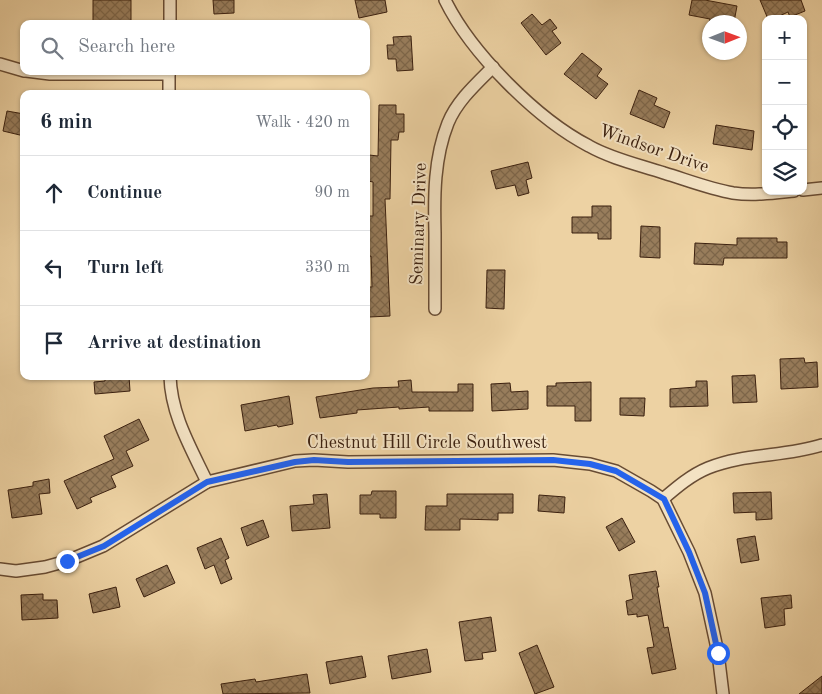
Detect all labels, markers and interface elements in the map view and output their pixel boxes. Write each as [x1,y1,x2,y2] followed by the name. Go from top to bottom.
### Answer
[702,15,747,60] north arrow
[762,15,807,195] map controls
[762,15,807,60] button: +
[20,20,370,75] search box
[38,34,66,62] icon: search
[78,38,175,57] text: Search here
[762,60,807,105] button: −
[762,105,807,150] button: locate
[40,112,93,133] text: 6 min
[255,115,350,131] text: Walk · 420 m
[597,122,711,176] street label: Windsor Drive
[762,150,807,195] button: layers
[408,163,430,285] street label: Seminary Drive
[40,179,68,207] icon: ahead
[87,184,162,203] text: Continue
[314,185,350,201] text: 90 m
[40,254,68,282] icon: left
[87,259,164,278] text: Turn left
[305,260,350,276] text: 330 m
[40,329,68,357] icon: arrive
[87,334,261,353] text: Arrive at destination
[307,434,547,452] street label: Chestnut Hill Circle Southwest
[56,550,79,573] route end
[707,642,730,665] route start

